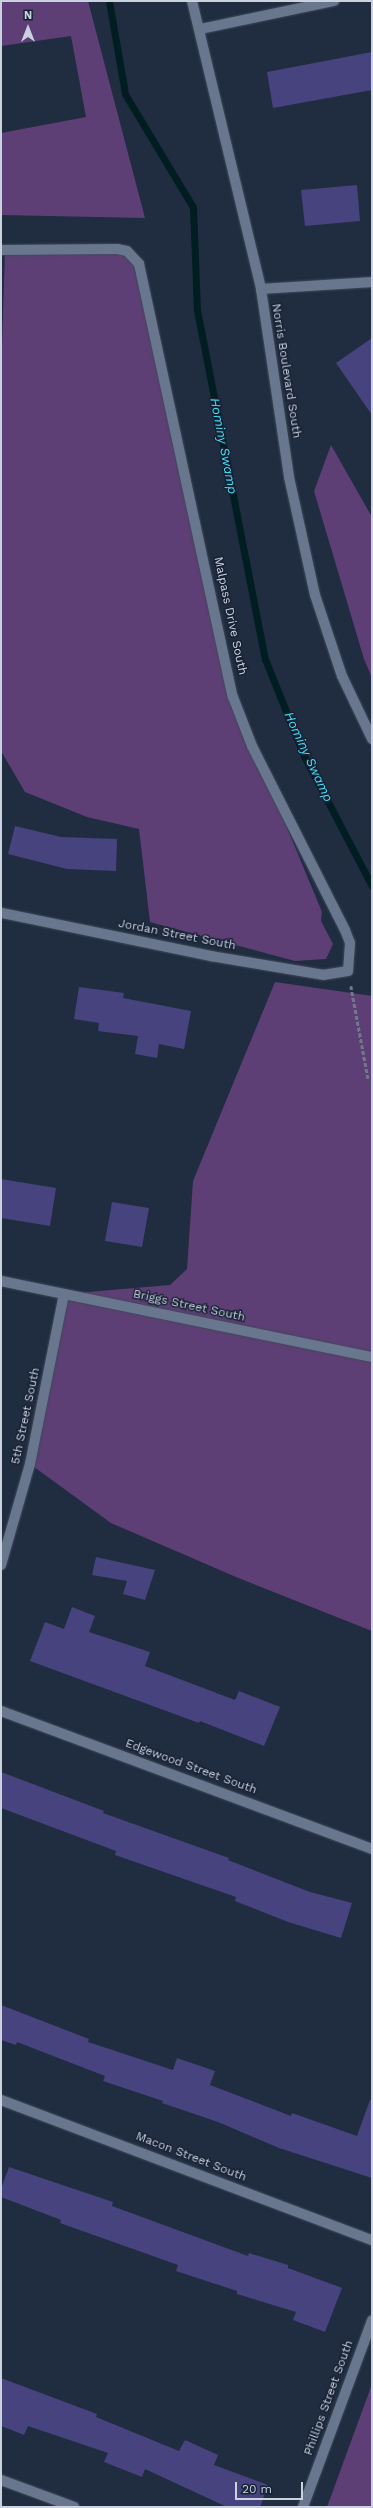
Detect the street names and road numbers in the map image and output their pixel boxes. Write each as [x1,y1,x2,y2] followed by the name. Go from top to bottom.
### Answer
[268,303,304,439] street label: Norris Boulevard South
[210,556,250,676] street label: Malpass Drive South
[117,917,237,953] street label: Jordan Street South
[132,1287,246,1325] street label: Briggs Street South
[9,1366,43,1466] street label: 5th Street South
[123,1736,259,1798] street label: Edgewood Street South
[134,2129,248,2185] street label: Macon Street South
[301,2339,357,2457] street label: Phillips Street South

